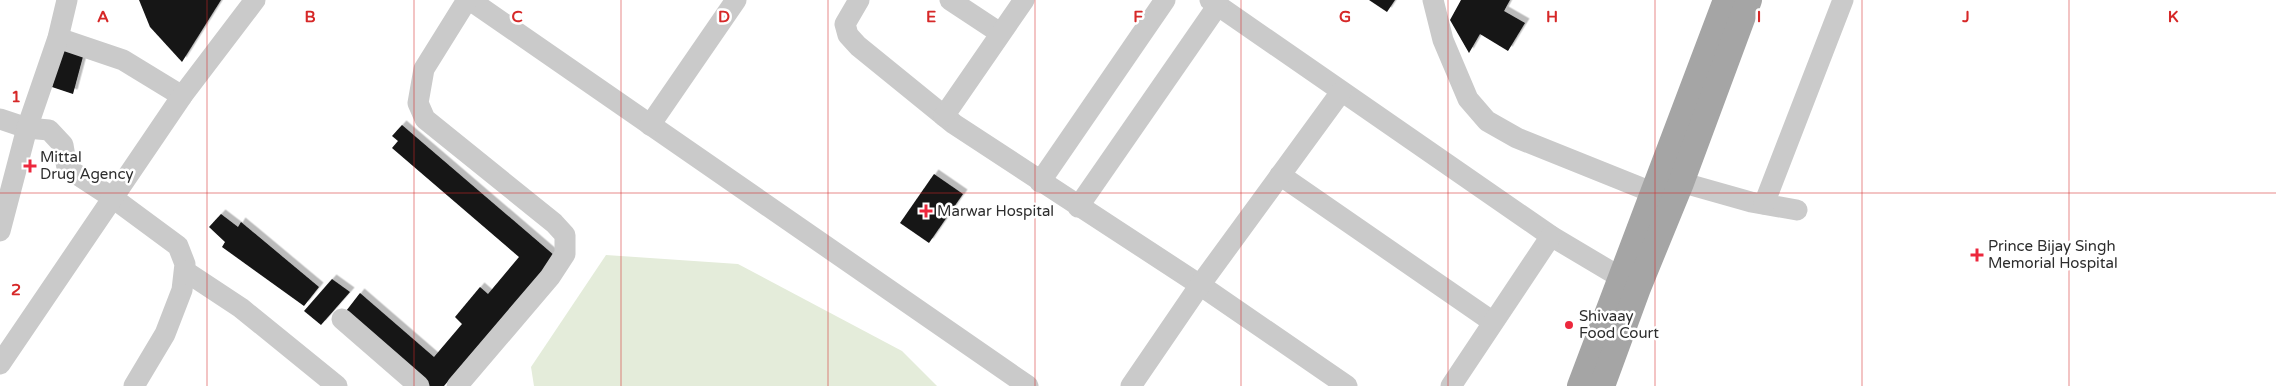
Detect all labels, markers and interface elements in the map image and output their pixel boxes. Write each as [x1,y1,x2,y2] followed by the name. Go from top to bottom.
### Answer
[97,7,109,27] text: A
[304,7,316,27] text: B
[511,7,523,27] text: C
[718,7,730,27] text: D
[926,7,936,27] text: E
[1133,7,1143,27] text: F
[1339,7,1351,27] text: G
[1546,7,1558,27] text: H
[1757,7,1761,27] text: I
[1961,7,1970,27] text: J
[2168,7,2179,27] text: K
[11,87,21,107] text: 1
[40,148,134,183] place label: Mittal Drug Agency
[24,160,36,172] marker: Mittal Drug Agency
[937,202,1054,220] place label: Marwar Hospital
[919,204,933,218] marker: Marwar Hospital
[1988,237,2118,272] place label: Prince Bijay Singh Memorial Hospital
[1970,248,1984,262] marker: Prince Bijay Singh Memorial Hospital
[11,280,21,300] text: 2
[1579,307,1659,342] place label: Shivaay Food Court
[1563,319,1575,331] marker: Shivaay Food Court

